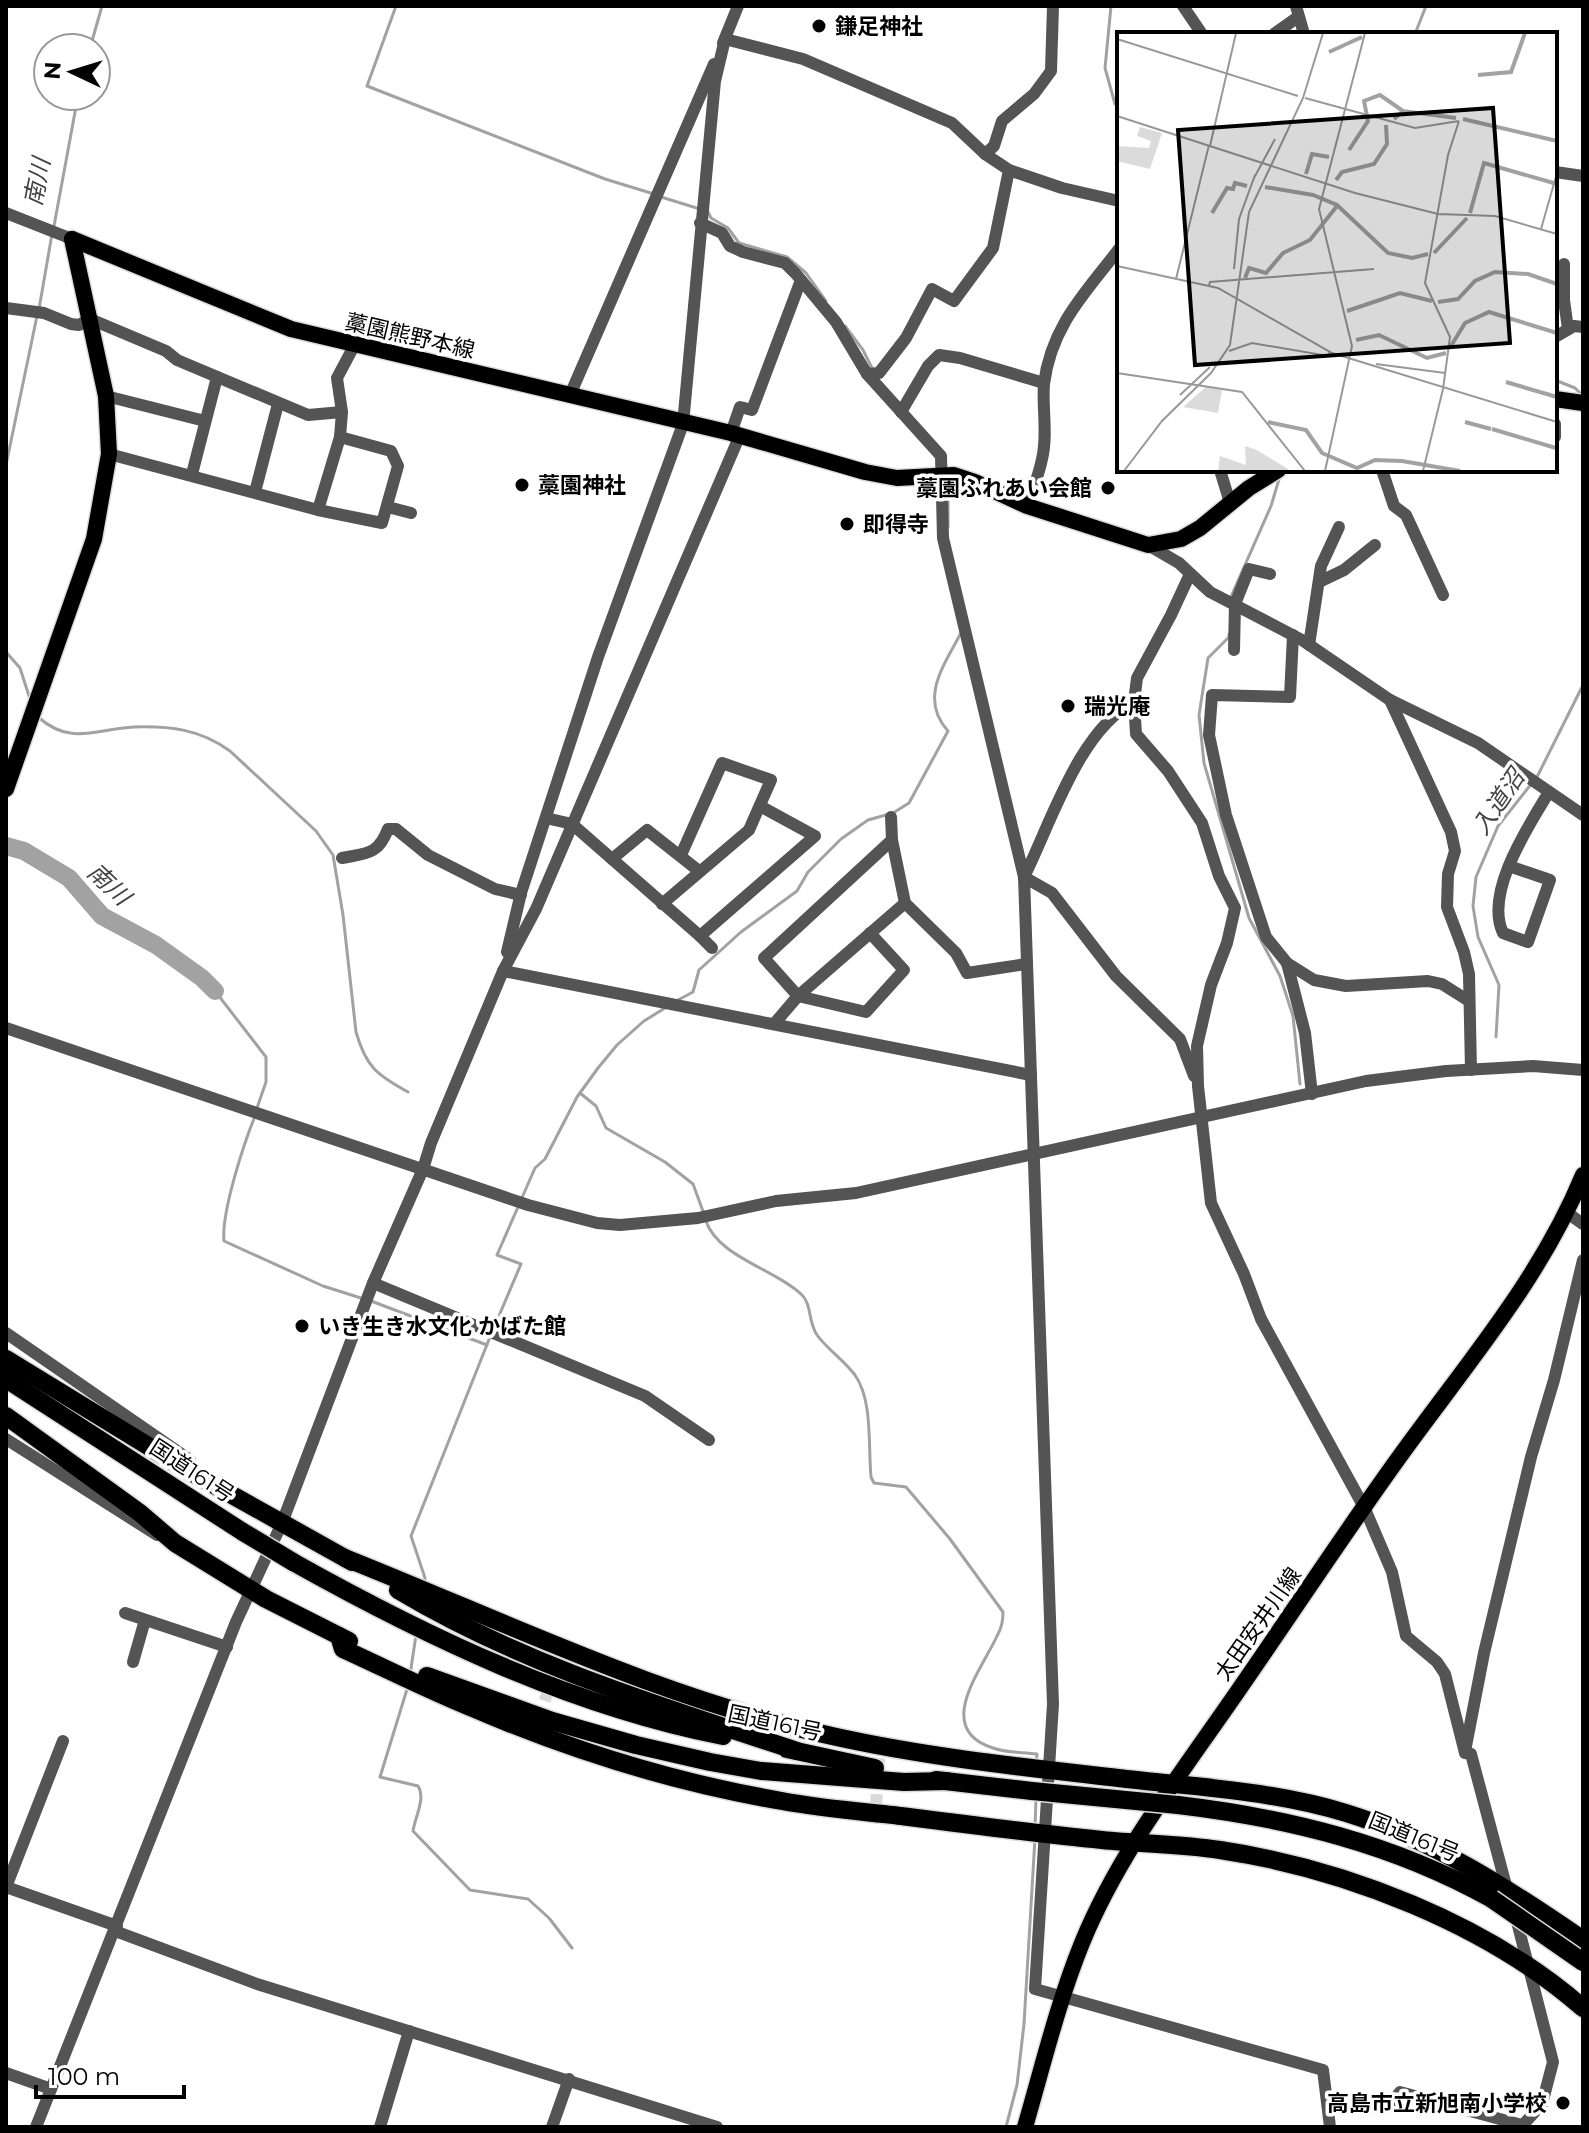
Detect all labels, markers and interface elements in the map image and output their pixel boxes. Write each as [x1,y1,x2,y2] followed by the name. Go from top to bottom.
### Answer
[835,13,923,40] place label: 鎌足神社
[810,17,828,35] marker: 鎌足神社
[32,32,112,112] north arrow
[1117,32,1557,472] inset map
[38,61,67,80] text: N
[18,153,56,208] water label: 南川
[343,308,477,364] street label: 藁園熊野本線
[538,472,626,499] place label: 藁園神社
[916,475,1092,502] place label: 藁園ふれあい会館
[513,476,531,494] marker: 藁園神社
[1099,479,1117,497] marker: 藁園ふれあい会館
[863,511,929,538] place label: 即得寺
[838,515,856,533] marker: 即得寺
[1084,693,1150,720] place label: 瑞光庵
[1059,697,1077,715] marker: 瑞光庵
[1466,762,1532,840] water label: 入道沼
[82,857,139,913] water label: 南川
[318,1313,566,1340] place label: いき生き水文化 かばた館
[293,1317,311,1335] marker: いき生き水文化 かばた館
[145,1434,239,1508] street label: 国道161号
[1209,1562,1307,1686] street label: 太田安井川線
[726,1700,824,1746] street label: 国道161号
[1365,1807,1463,1867] street label: 国道161号
[36,2049,184,2099] scale bar
[48,2062,120,2091] text: 100 m
[1327,2090,1547,2117] place label: 高島市立新旭南小学校
[1554,2094,1572,2112] marker: 高島市立新旭南小学校

